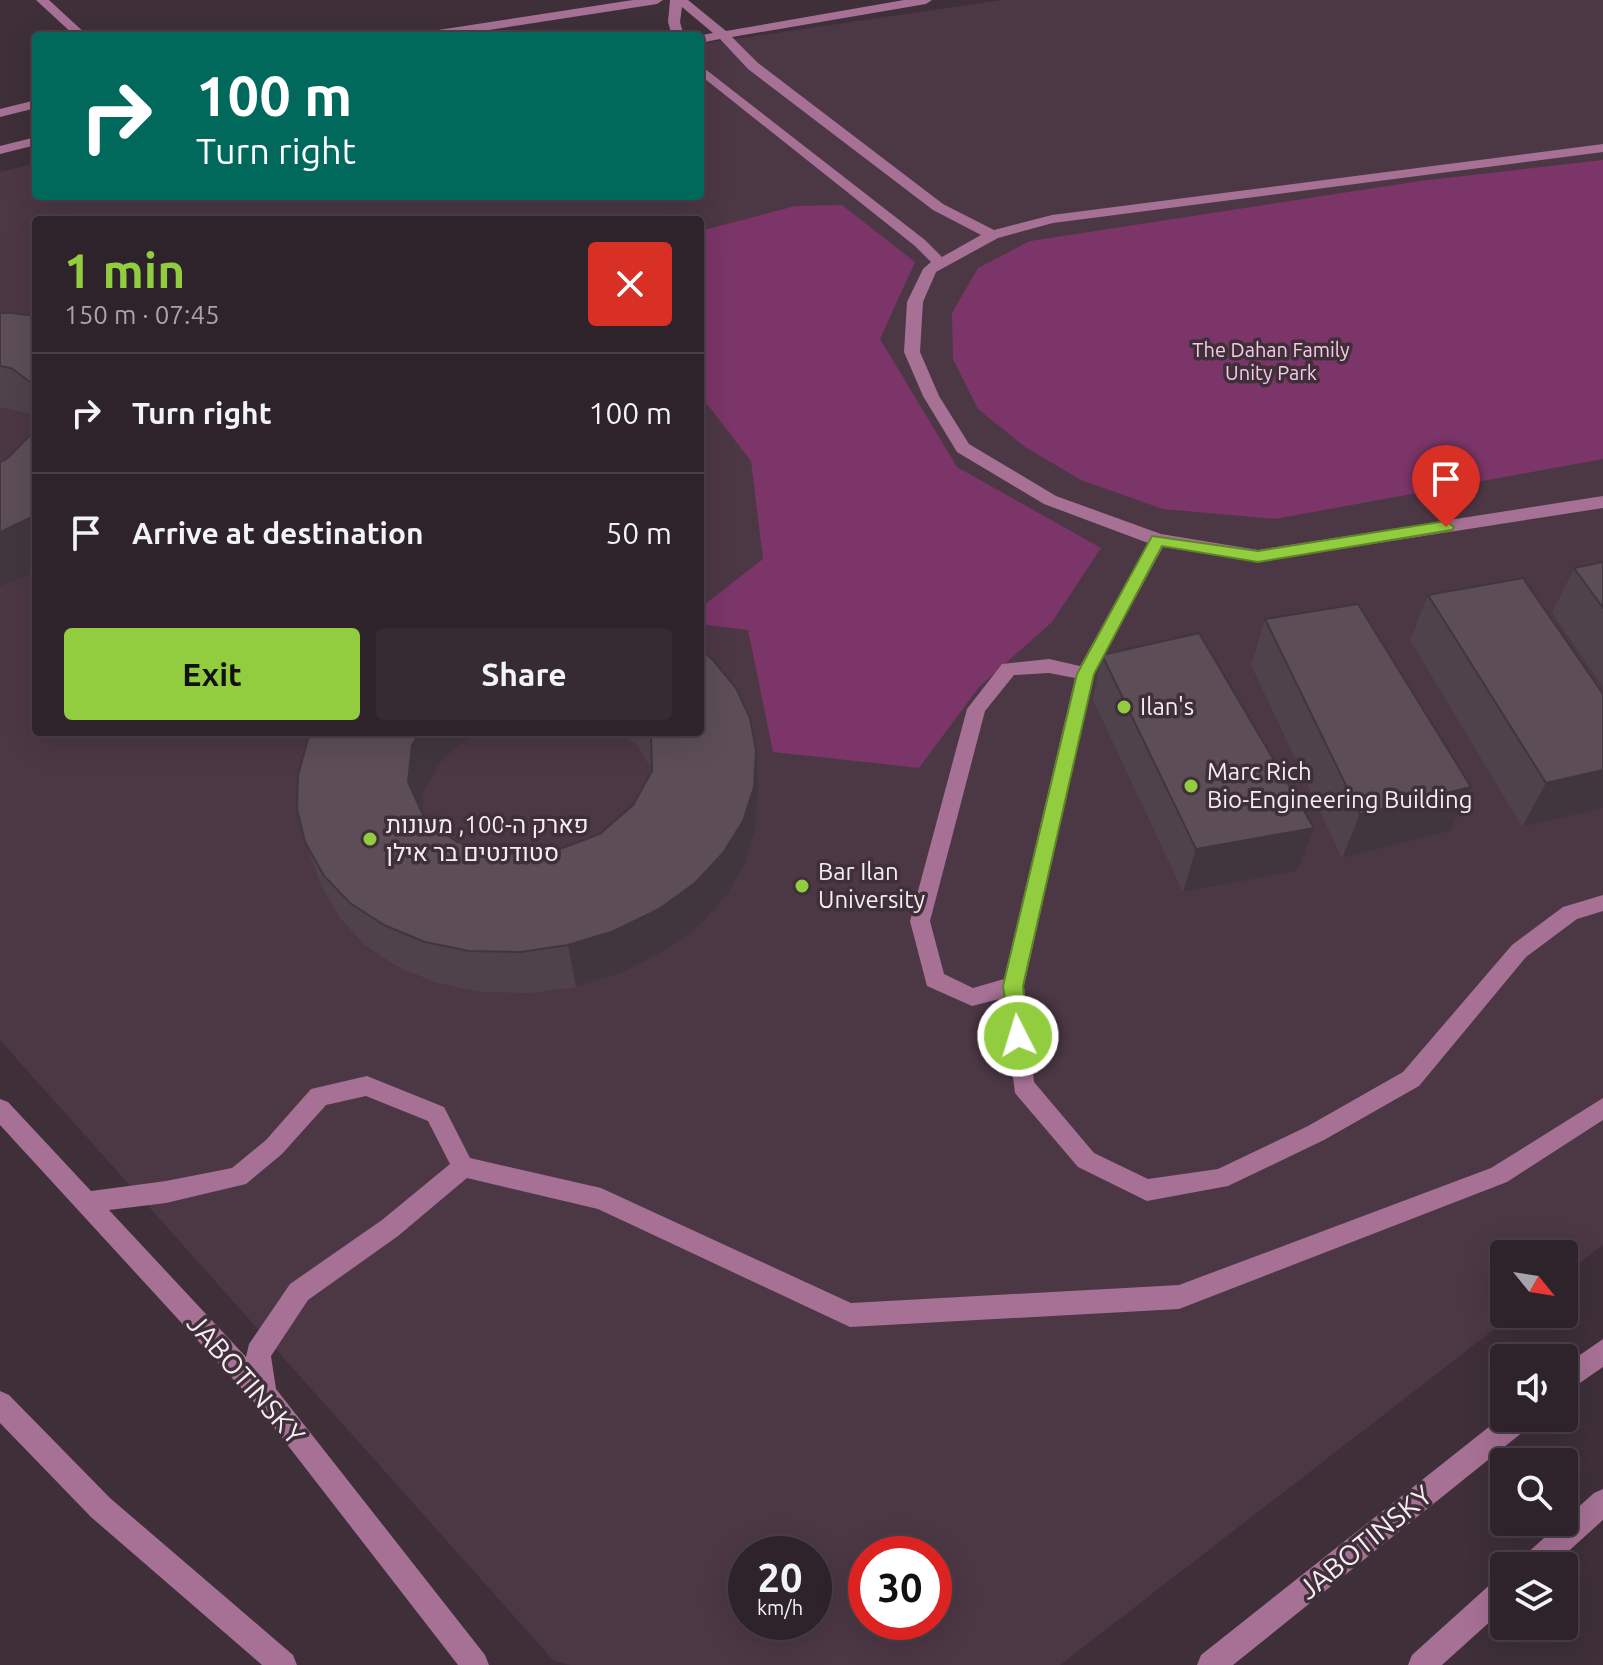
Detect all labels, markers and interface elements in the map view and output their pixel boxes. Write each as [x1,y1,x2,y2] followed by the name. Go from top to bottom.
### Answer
[64,64,168,168] icon: right
[196,64,352,127] text: 100 m
[196,130,356,171] text: Turn right
[588,242,672,326] button: close
[64,243,185,297] text: 1 min
[64,300,220,329] text: 150 m · 07:45
[1192,338,1350,384] park label: The Dahan Family Unity Park
[64,391,108,435] icon: right
[132,396,272,430] text: Turn right
[588,396,672,430] text: 100 m
[1412,445,1480,527] pin
[1424,457,1468,501] icon: arrive
[64,511,108,555] icon: arrive
[132,516,424,550] text: Arrive at destination
[605,516,672,550] text: 50 m
[64,628,360,720] button: Exit
[376,628,672,720] button: Share
[1140,693,1194,720] place label: Ilan's
[1115,698,1133,716] marker: Ilan's
[1207,758,1472,813] place label: Marc Rich Bio-Engineering Building
[1182,777,1200,795] marker: Marc Rich Bio-Engineering Building
[386,811,589,866] place label: פארק ה-100, מעונות סטודנטים בר אילן
[361,830,379,848] marker: פארק ה-100, מעונות סטודנטים בר אילן
[818,858,926,913] place label: Bar Ilan University
[793,877,811,895] marker: Bar Ilan University
[976,994,1060,1078] position arrow
[1490,1240,1578,1328] north arrow
[1490,1240,1578,1640] map controls
[181,1307,311,1450] street label: JABOTINSKY
[1490,1344,1578,1432] button: sound
[1490,1448,1578,1536] button: search
[1292,1479,1437,1605] street label: JABOTINSKY
[848,1536,952,1640] speed limit sign: 30
[1490,1552,1578,1640] button: layers
[757,1555,803,1600] text: 20
[757,1596,803,1619] text: km/h

